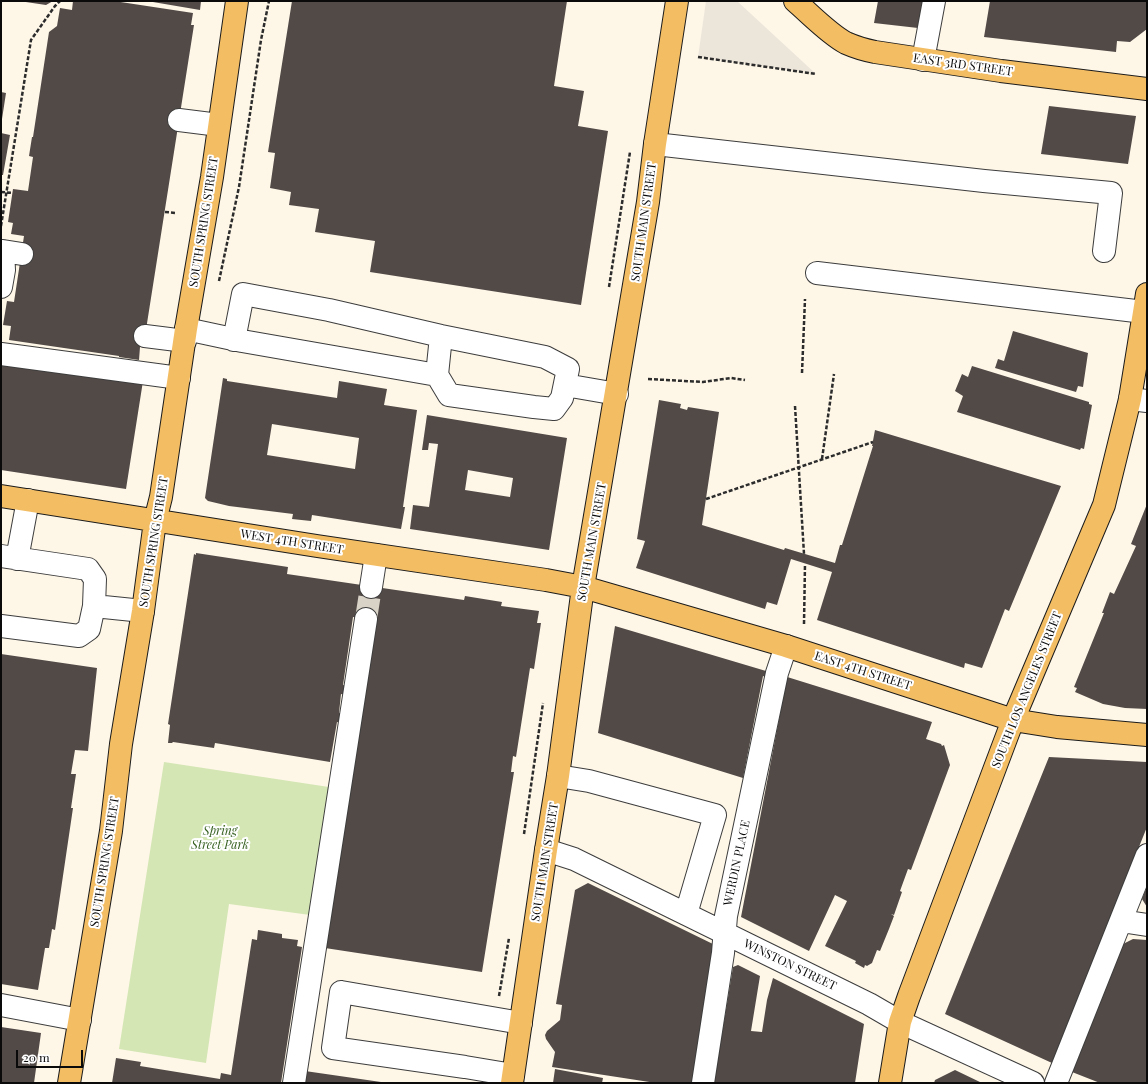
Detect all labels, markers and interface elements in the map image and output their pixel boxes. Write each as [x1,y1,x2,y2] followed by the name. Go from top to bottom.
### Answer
[912,51,1014,79] street label: EAST 3RD STREET
[187,156,221,288] street label: SOUTH SPRING STREET
[629,162,659,282] street label: SOUTH MAIN STREET
[137,476,171,608] street label: SOUTH SPRING STREET
[574,482,610,602] street label: SOUTH MAIN STREET
[239,527,345,557] street label: WEST 4TH STREET
[989,610,1065,770] street label: SOUTH LOS ANGELES STREET
[813,649,913,693] street label: EAST 4TH STREET
[88,796,122,928] street label: SOUTH SPRING STREET
[528,802,562,922] street label: SOUTH MAIN STREET
[721,819,753,907] street label: WERDIN PLACE
[191,824,249,852] park label: Spring Street Park
[741,936,839,994] street label: WINSTON STREET
[18,1042,85,1068] scale bar
[23,1049,50,1065] text: 20 m

